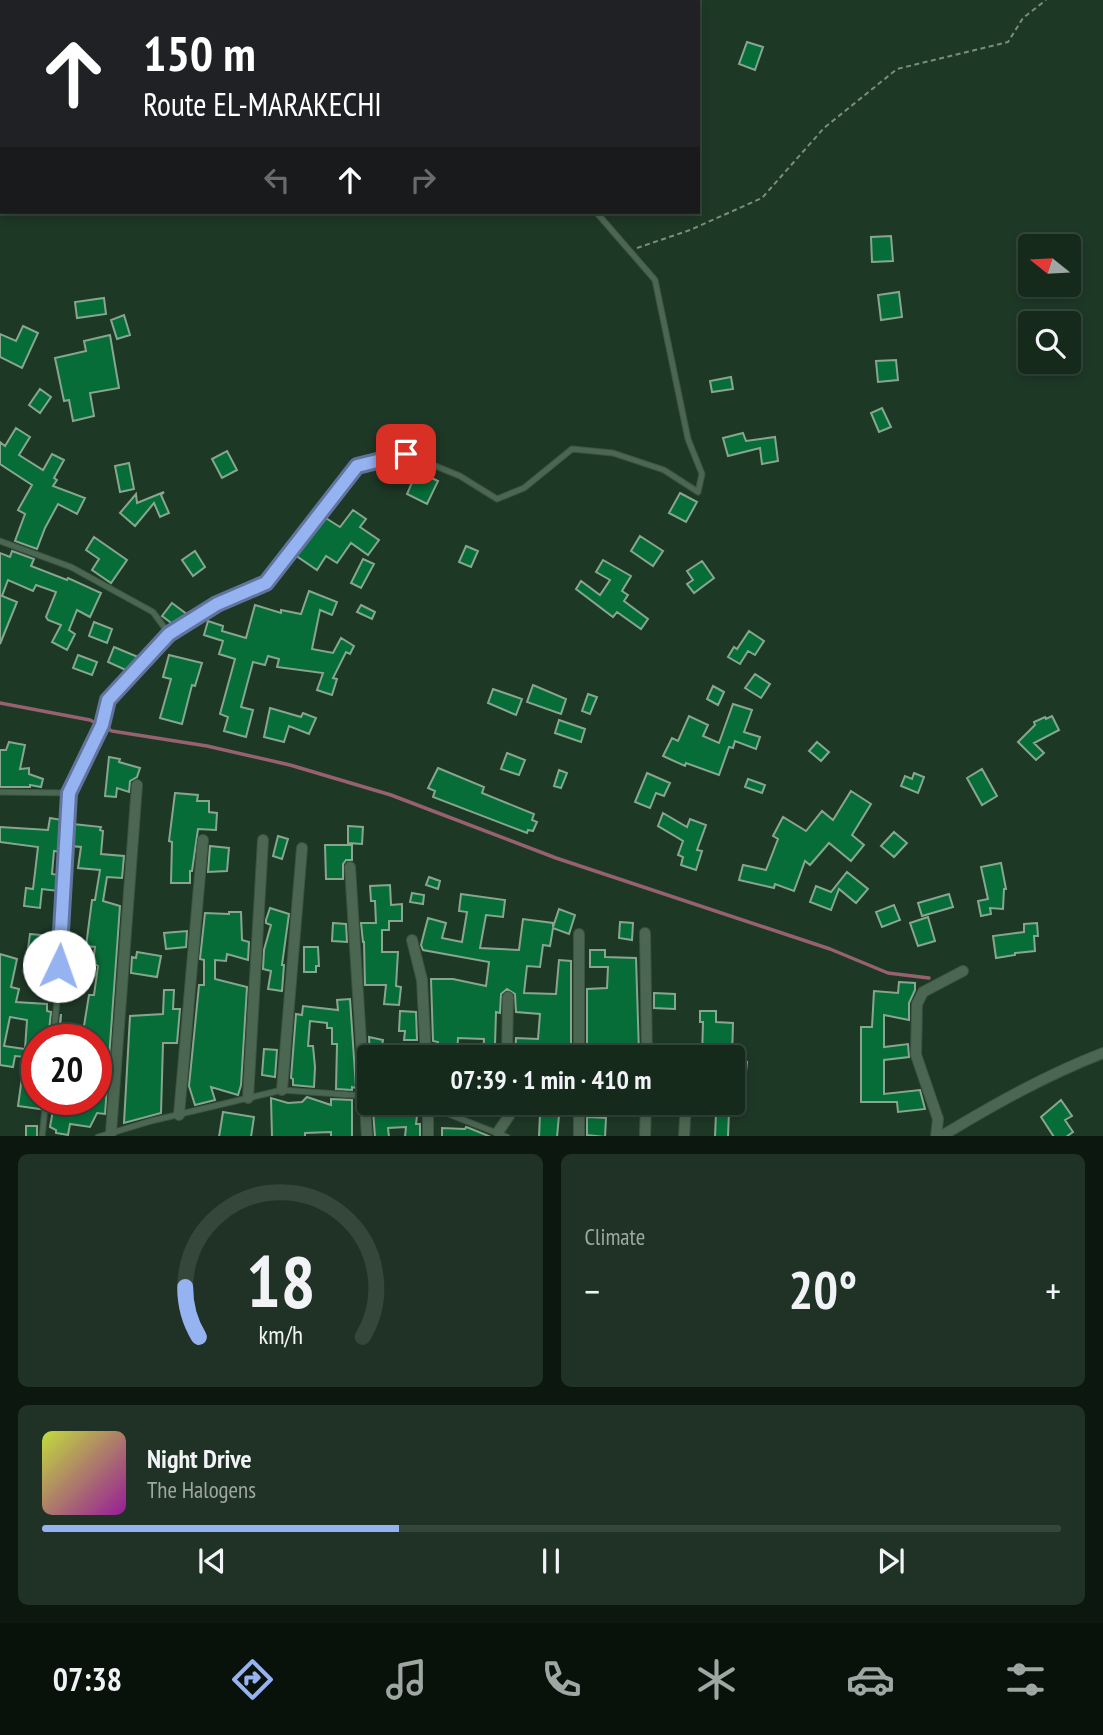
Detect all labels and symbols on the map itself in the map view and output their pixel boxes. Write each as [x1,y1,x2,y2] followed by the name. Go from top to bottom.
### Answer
[1018,234,1082,298] north arrow
[376,424,436,484] pin
[22,929,96,1003] position arrow
[21,1024,112,1115] speed limit sign: 20

